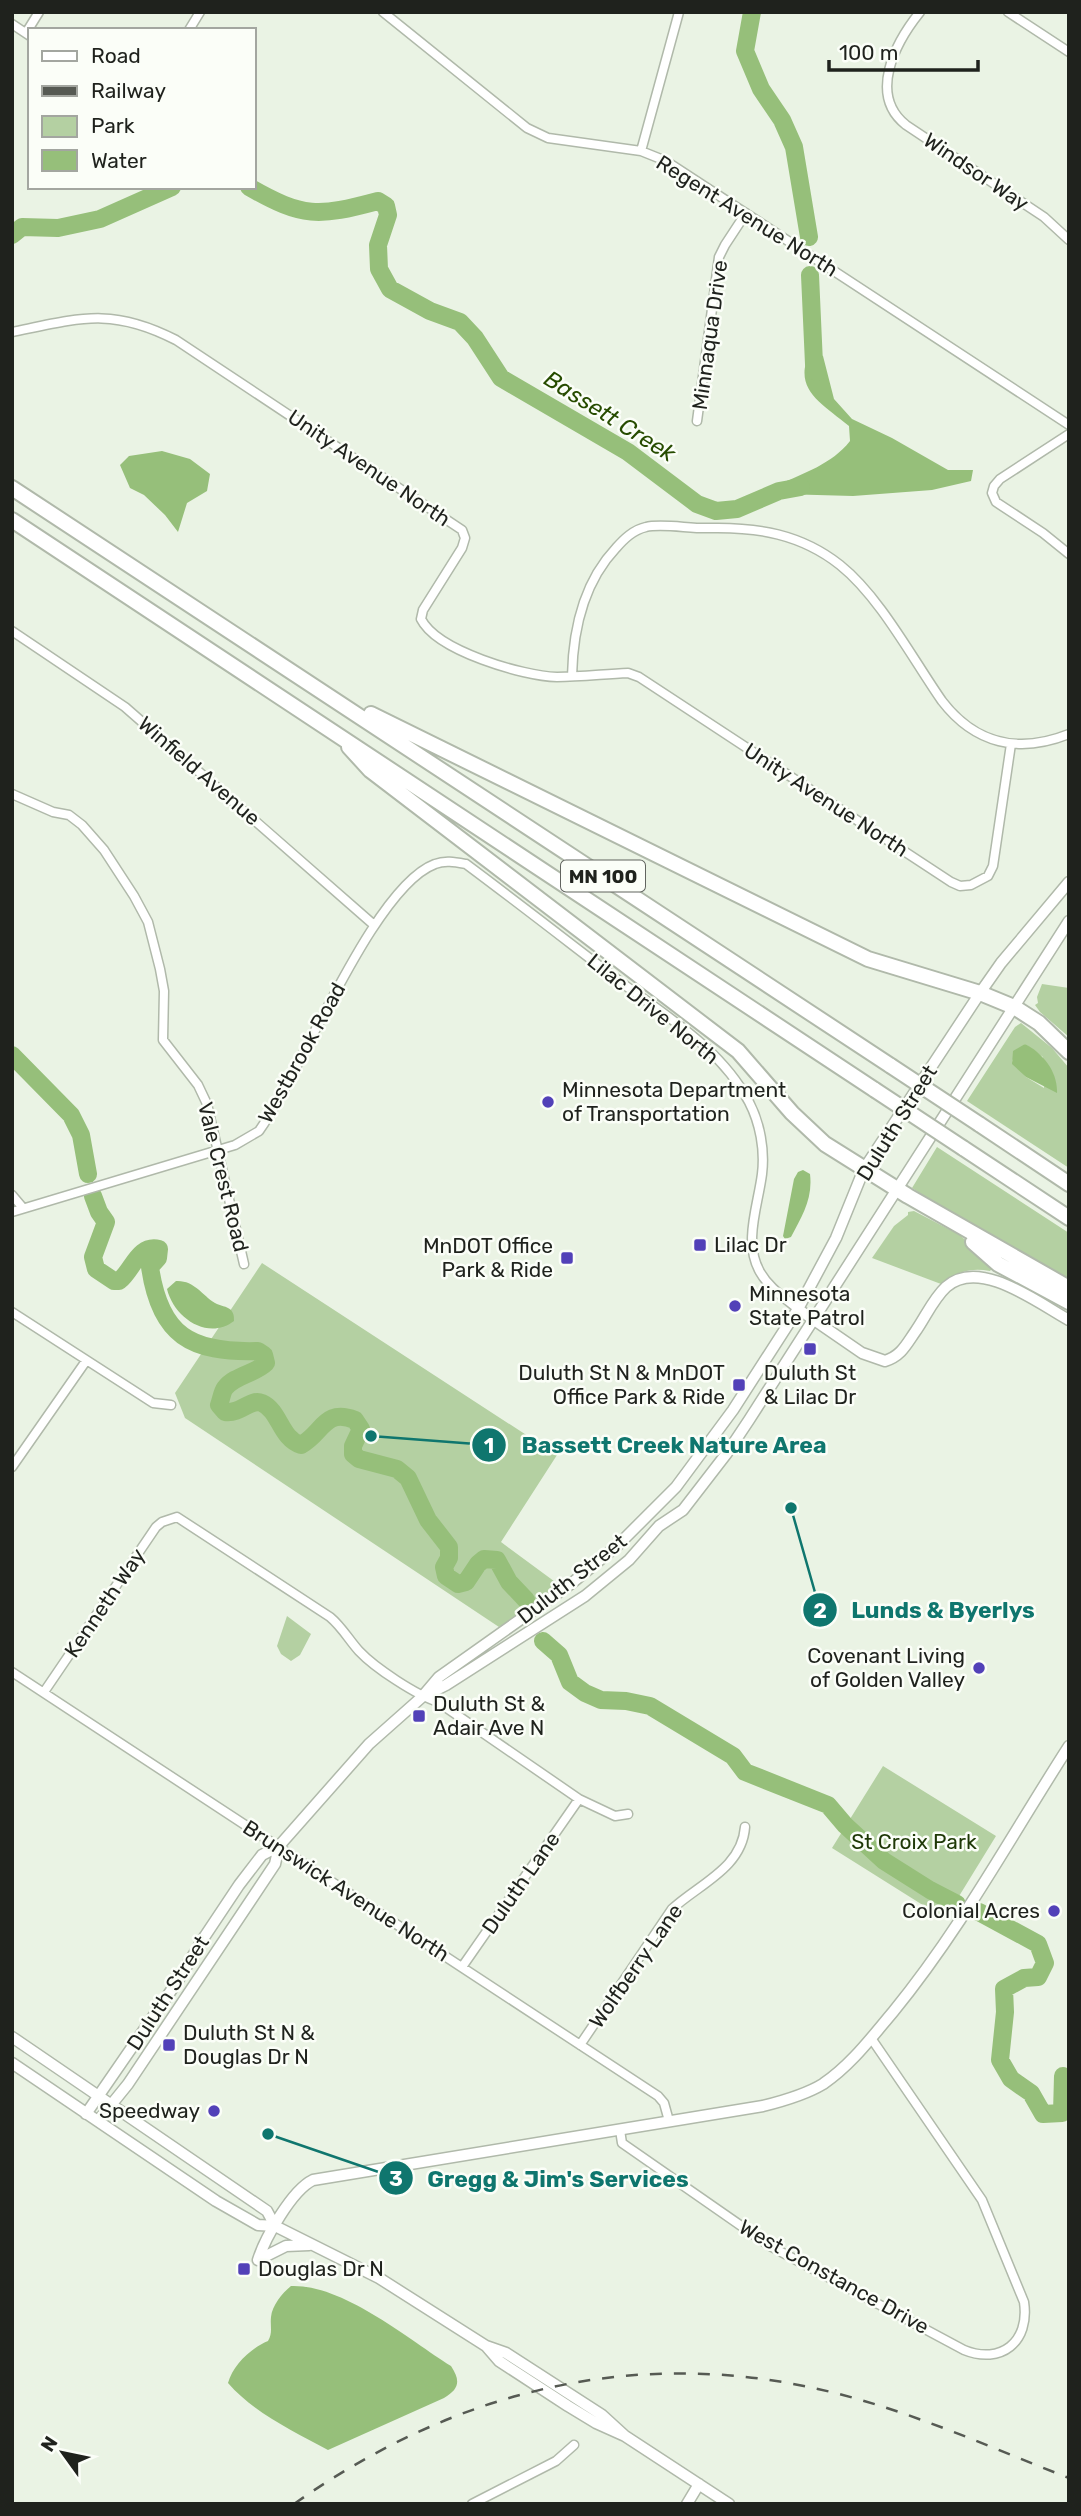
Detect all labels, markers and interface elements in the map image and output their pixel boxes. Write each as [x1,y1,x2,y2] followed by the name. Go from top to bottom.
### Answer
[28,28,256,189] legend
[829,28,978,72] scale bar
[839,40,898,65] text: 100 m
[91,43,141,68] text: Road
[91,78,166,103] text: Railway
[91,113,135,138] text: Park
[919,127,1034,216] street label: Windsor Way
[91,148,147,173] text: Water
[652,149,843,282] street label: Regent Avenue North
[687,258,732,412] street label: Minnaqua Drive
[539,364,682,468] water label: Bassett Creek
[283,404,455,531] street label: Unity Avenue North
[133,711,265,830] street label: Winfield Avenue
[739,737,913,862] street label: Unity Avenue North
[561,860,645,891] road number: MN 100
[583,948,724,1069] street label: Lilac Drive North
[253,978,351,1127] street label: Westbrook Road
[851,1060,942,1185] street label: Duluth Street
[562,1077,786,1126] place label: Minnesota Department of Transportation
[540,1094,556,1110] marker: Minnesota Department of Transportation
[193,1099,254,1254] street label: Vale Crest Road
[714,1232,787,1257] place label: Lilac Dr
[423,1233,553,1282] place label: MnDOT Office Park & Ride
[692,1237,708,1253] marker: Lilac Dr
[559,1250,575,1266] marker: MnDOT Office Park & Ride
[749,1281,865,1330] place label: Minnesota State Patrol
[727,1298,743,1314] marker: Minnesota State Patrol
[802,1341,818,1357] marker: Duluth St & Lilac Dr
[518,1360,725,1409] place label: Duluth St N & MnDOT Office Park & Ride
[764,1360,856,1409] place label: Duluth St & Lilac Dr
[731,1377,747,1393] marker: Duluth St N & MnDOT Office Park & Ride
[472,1423,840,1467] callout: Bassett Creek Nature Area
[521,1431,827,1459] text: Bassett Creek Nature Area
[484,1433,494,1458] text: 1
[512,1528,631,1629] street label: Duluth Street
[59,1543,150,1662] street label: Kenneth Way
[802,1588,1048,1632] callout: Lunds & Byerlys
[851,1596,1035,1624] text: Lunds & Byerlys
[813,1598,827,1623] text: 2
[807,1643,965,1692] place label: Covenant Living of Golden Valley
[971,1660,987,1676] marker: Covenant Living of Golden Valley
[433,1691,545,1740] place label: Duluth St & Adair Ave N
[411,1708,427,1724] marker: Duluth St & Adair Ave N
[238,1815,454,1967] street label: Brunswick Avenue North
[476,1827,565,1939] street label: Duluth Lane
[851,1829,977,1854] park label: St Croix Park
[902,1898,1040,1923] place label: Colonial Acres
[584,1899,688,2033] street label: Wolfberry Lane
[1046,1903,1062,1919] marker: Colonial Acres
[121,1931,214,2055] street label: Duluth Street
[183,2020,315,2069] place label: Duluth St N & Douglas Dr N
[161,2037,177,2053] marker: Duluth St N & Douglas Dr N
[99,2098,200,2123] place label: Speedway
[206,2103,222,2119] marker: Speedway
[378,2156,703,2200] callout: Gregg & Jim's Services
[427,2165,689,2193] text: Gregg & Jim's Services
[389,2166,403,2191] text: 3
[735,2214,934,2339] street label: West Constance Drive
[258,2256,384,2281] place label: Douglas Dr N
[236,2261,252,2277] marker: Douglas Dr N
[28,2418,98,2488] north arrow
[36,2432,63,2456] text: N

